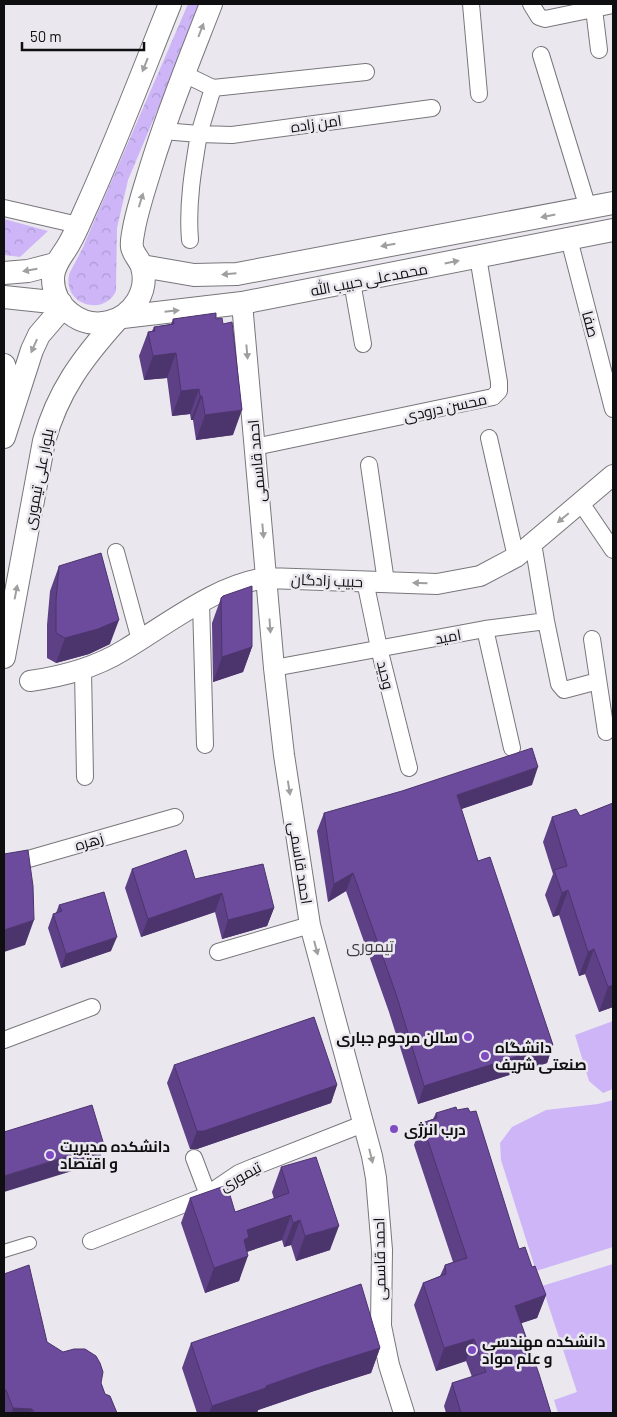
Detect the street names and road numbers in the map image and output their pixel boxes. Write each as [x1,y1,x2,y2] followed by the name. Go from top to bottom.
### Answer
[289,111,343,137] street label: امن زاده
[309,259,429,301] street label: محمدعلی حبیب الله
[579,309,603,339] street label: صفا
[402,389,489,427] street label: محسن درودی
[243,419,271,503] street label: احمد قاسمی
[19,427,59,531] street label: بلوار علی تیموری
[291,570,363,592] street label: حبیب زادگان
[434,625,462,647] street label: امید
[373,659,398,691] street label: وحید
[284,821,316,906] street label: احمد قاسمی
[73,828,106,855] street label: زهره
[216,1157,265,1196] street label: تیموری
[369,1217,391,1301] street label: احمد قاسمی

